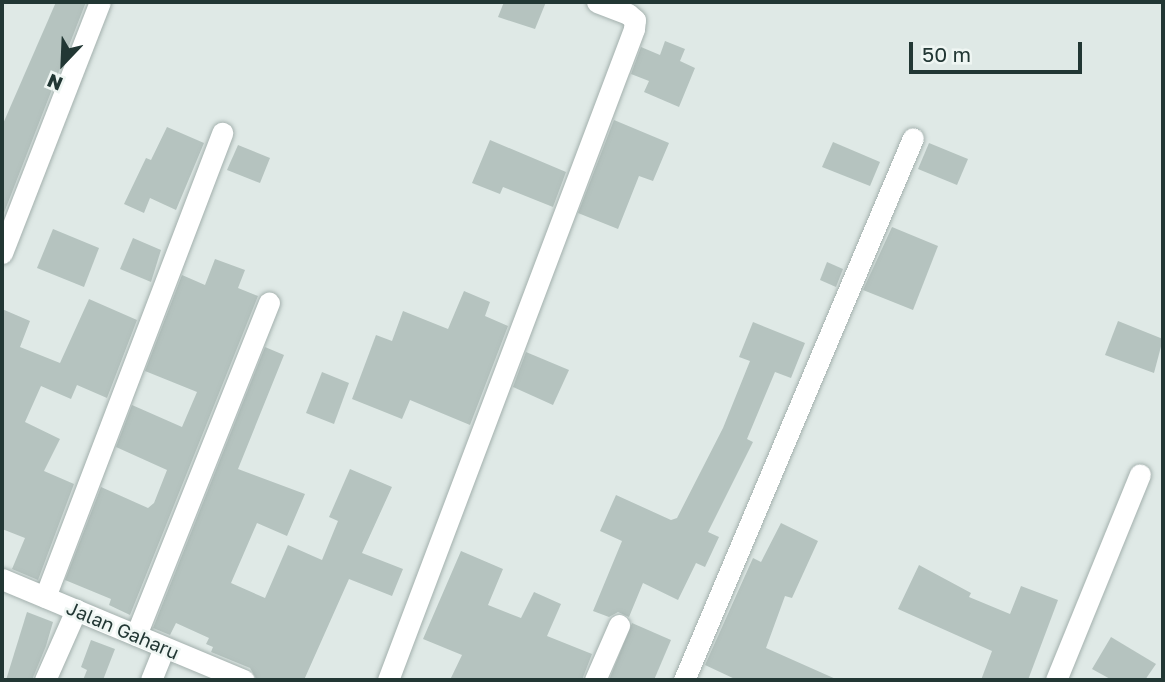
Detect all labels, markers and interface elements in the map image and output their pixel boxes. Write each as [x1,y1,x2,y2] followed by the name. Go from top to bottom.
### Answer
[28,28,98,98] north arrow
[913,28,1086,72] scale bar
[922,41,971,67] text: 50 m
[43,69,66,96] text: N
[63,596,183,664] street label: Jalan Gaharu

